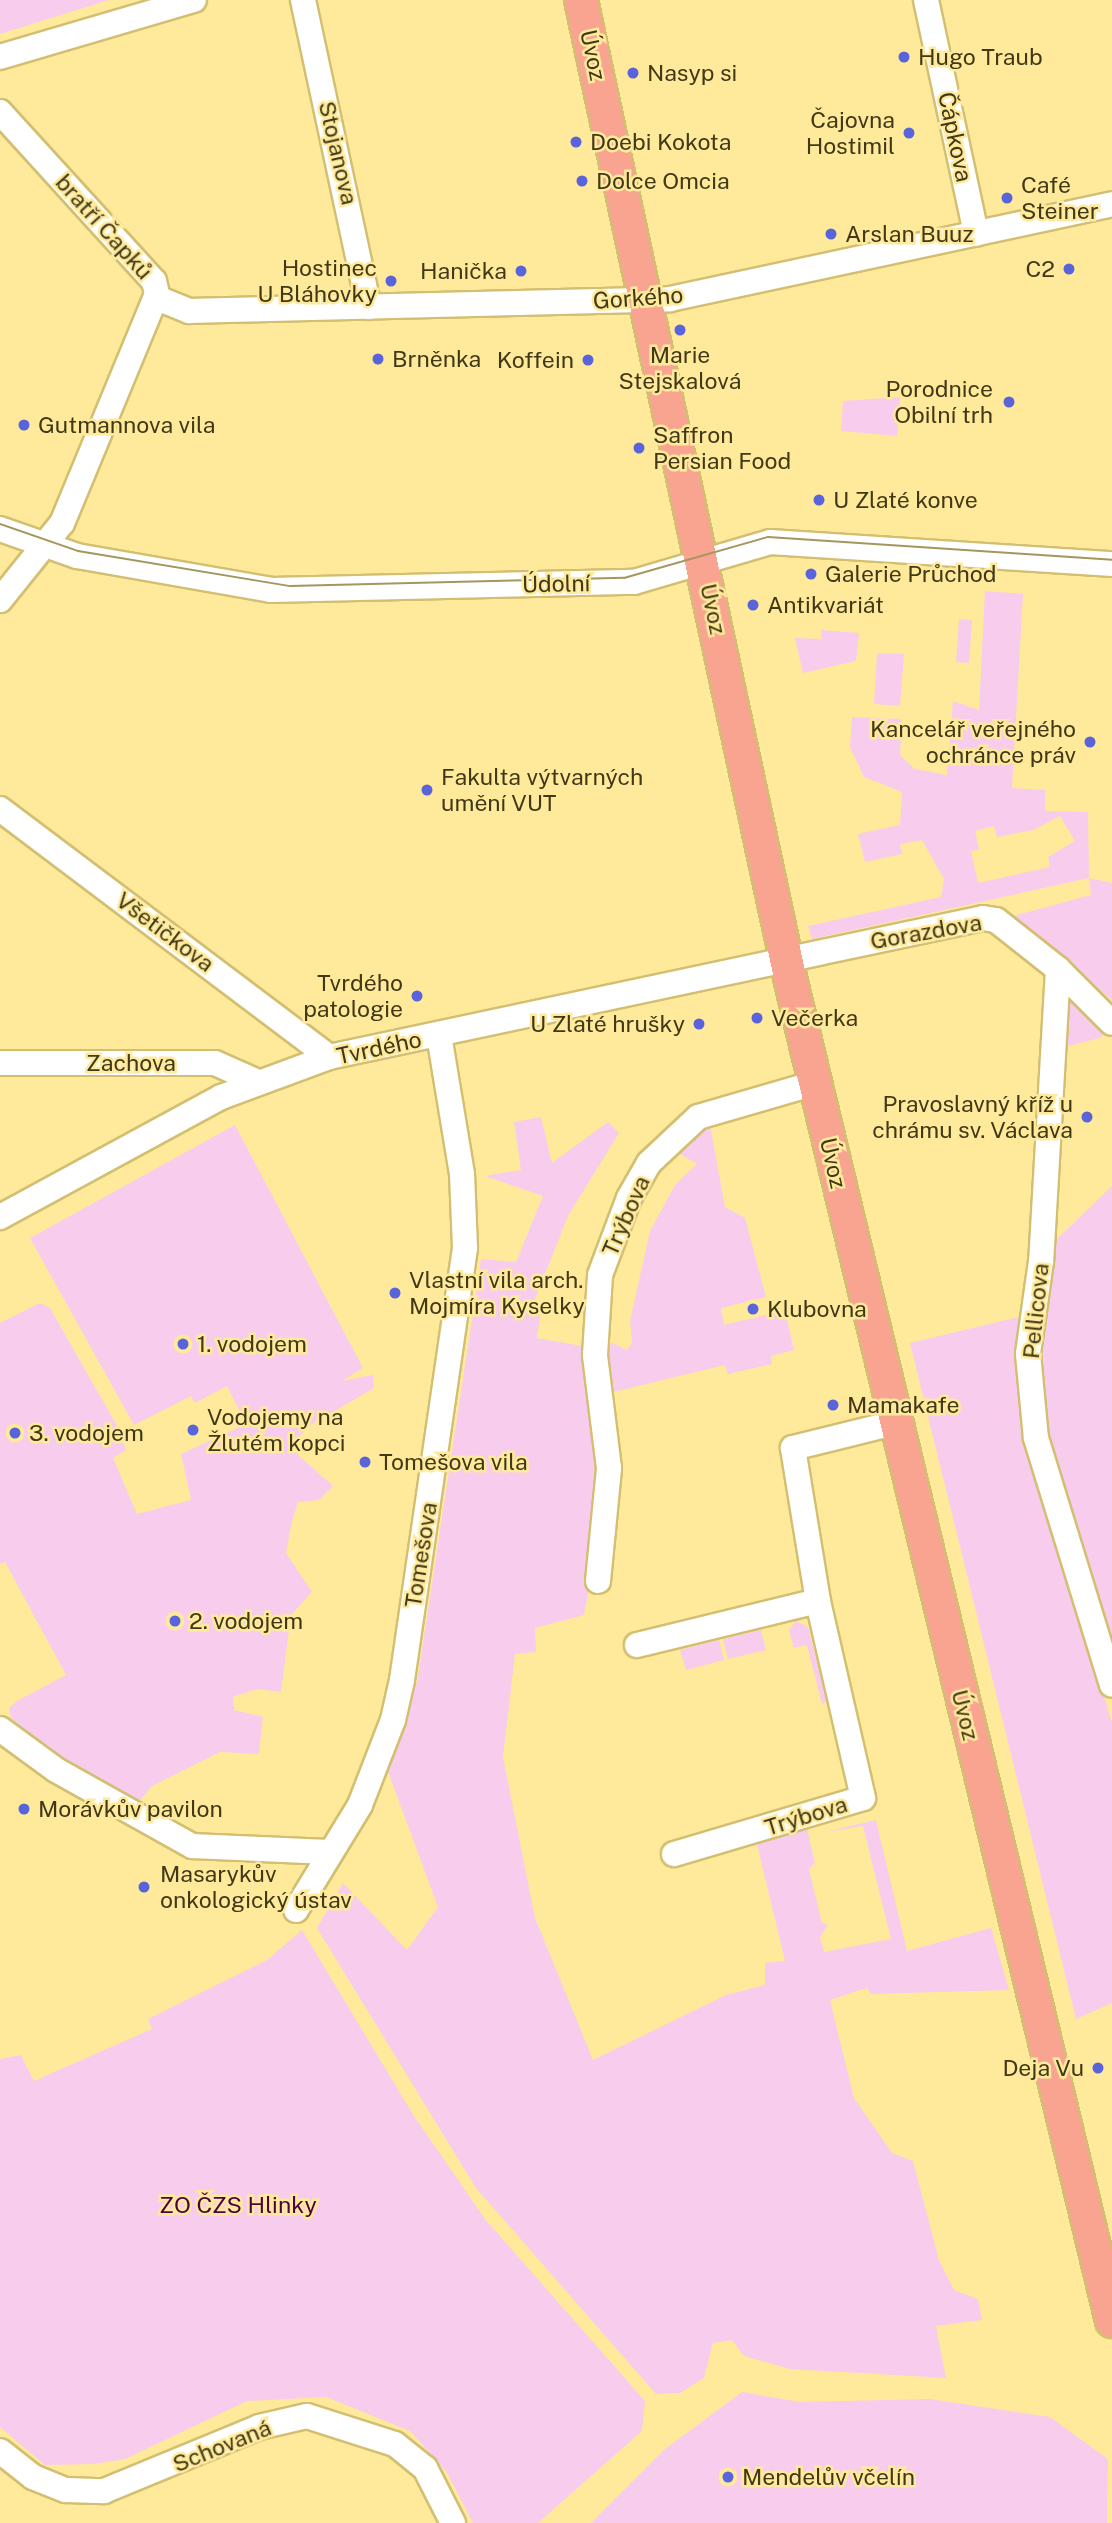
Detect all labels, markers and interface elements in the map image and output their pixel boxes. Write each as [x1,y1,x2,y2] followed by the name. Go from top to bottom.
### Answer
[574,27,612,83] street label: Úvoz
[918,43,1043,71] place label: Hugo Traub
[896,49,912,65] marker: Hugo Traub
[647,59,737,87] place label: Nasyp si
[625,65,641,81] marker: Nasyp si
[932,89,978,185] street label: Čápkova
[313,99,363,207] street label: Stojanova
[806,106,895,160] place label: Čajovna Hostimil
[901,125,917,141] marker: Čajovna Hostimil
[590,128,731,156] place label: Doebi Kokota
[568,134,584,150] marker: Doebi Kokota
[596,167,730,195] place label: Dolce Omcia
[50,169,158,285] street label: bratří Čapků
[1021,171,1099,225] place label: Café Steiner
[574,173,590,189] marker: Dolce Omcia
[999,190,1015,206] marker: Café Steiner
[845,220,973,248] place label: Arslan Buuz
[823,226,839,242] marker: Arslan Buuz
[257,254,377,308] place label: Hostinec U Bláhovky
[1025,255,1055,283] place label: C2
[420,257,507,285] place label: Hanička
[1061,261,1077,277] marker: C2
[513,263,529,279] marker: Hanička
[383,273,399,289] marker: Hostinec U Bláhovky
[592,281,684,315] street label: Gorkého
[672,322,688,338] marker: Marie Stejskalová
[619,341,741,395] place label: Marie Stejskalová
[392,345,481,373] place label: Brněnka
[497,346,574,374] place label: Koffein
[370,351,386,367] marker: Brněnka
[580,352,596,368] marker: Koffein
[885,375,993,429] place label: Porodnice Obilní trh
[999,392,1019,412] marker: Porodnice Obilní trh
[38,411,216,439] place label: Gutmannova vila
[16,417,32,433] marker: Gutmannova vila
[653,421,791,475] place label: Saffron Persian Food
[631,440,647,456] marker: Saffron Persian Food
[833,486,978,514] place label: U Zlaté konve
[811,492,827,508] marker: U Zlaté konve
[825,560,997,588] place label: Galerie Průchod
[803,566,819,582] marker: Galerie Průchod
[522,570,590,598] street label: Údolní
[694,581,732,637] street label: Úvoz
[767,591,884,619] place label: Antikvariát
[745,597,761,613] marker: Antikvariát
[870,715,1076,769] place label: Kancelář veřejného ochránce práv
[1082,734,1098,750] marker: Kancelář veřejného ochránce práv
[441,763,643,817] place label: Fakulta výtvarných umění VUT
[419,782,435,798] marker: Fakulta výtvarných umění VUT
[111,886,219,978] street label: Všetičkova
[868,909,984,955] street label: Gorazdova
[303,969,403,1023] place label: Tvrdého patologie
[409,988,425,1004] marker: Tvrdého patologie
[771,1004,858,1032] place label: Večerka
[530,1010,685,1038] place label: U Zlaté hrušky
[749,1010,765,1026] marker: Večerka
[691,1016,707,1032] marker: U Zlaté hrušky
[334,1026,424,1070] street label: Tvrdého
[86,1049,176,1077] street label: Zachova
[872,1090,1073,1144] place label: Pravoslavný kříž u chrámu sv. Václava
[1079,1109,1095,1125] marker: Pravoslavný kříž u chrámu sv. Václava
[814,1135,852,1191] street label: Úvoz
[596,1172,656,1260] street label: Trýbova
[1017,1262,1055,1360] street label: Pellicova
[409,1266,585,1320] place label: Vlastní vila arch. Mojmíra Kyselky
[387,1285,403,1301] marker: Vlastní vila arch. Mojmíra Kyselky
[767,1295,867,1323] place label: Klubovna
[745,1301,761,1317] marker: Klubovna
[197,1330,307,1358] place label: 1. vodojem
[175,1336,191,1352] marker: 1. vodojem
[847,1391,960,1419] place label: Mamakafe
[825,1397,841,1413] marker: Mamakafe
[207,1403,345,1457] place label: Vodojemy na Žlutém kopci
[29,1419,144,1447] place label: 3. vodojem
[185,1422,201,1438] marker: Vodojemy na Žlutém kopci
[7,1425,23,1441] marker: 3. vodojem
[379,1448,528,1476] place label: Tomešova vila
[357,1454,373,1470] marker: Tomešova vila
[399,1500,443,1610] street label: Tomešova
[189,1607,304,1635] place label: 2. vodojem
[167,1613,183,1629] marker: 2. vodojem
[945,1687,985,1743] street label: Úvoz
[761,1790,851,1842] street label: Trýbova
[38,1795,223,1823] place label: Morávkův pavilon
[16,1801,32,1817] marker: Morávkův pavilon
[160,1860,352,1914] place label: Masarykův onkologický ústav
[134,1877,154,1897] marker: Masarykův onkologický ústav
[1002,2054,1084,2082] place label: Deja Vu
[1090,2060,1106,2076] marker: Deja Vu
[159,2191,317,2219] park label: ZO ČZS Hlinky
[169,2414,275,2478] street label: Schovaná
[742,2463,915,2491] place label: Mendelův včelín
[720,2469,736,2485] marker: Mendelův včelín

